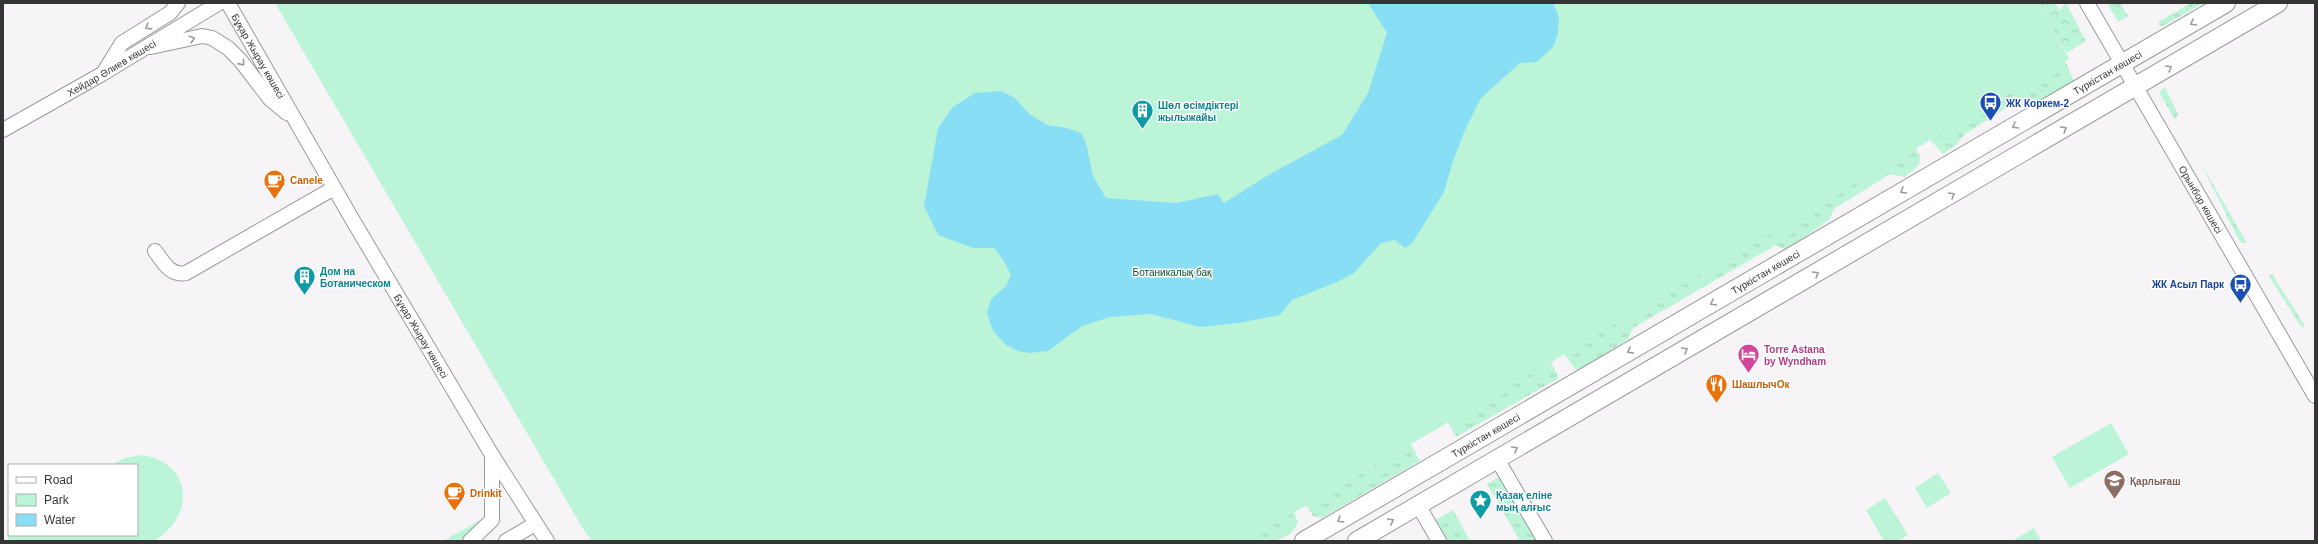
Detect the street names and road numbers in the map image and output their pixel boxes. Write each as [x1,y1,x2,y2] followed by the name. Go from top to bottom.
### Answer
[229,12,287,100] street label: Бұқар Жырау көшесі
[65,38,158,99] street label: Хейдар Әлиев көшесі
[2071,48,2144,97] street label: Түркістан көшесі
[2177,164,2224,235] street label: Орынбор көшесі
[1729,248,1802,297] street label: Түркістан көшесі
[392,292,450,380] street label: Бұқар Жырау көшесі
[1449,411,1522,460] street label: Түркістан көшесі

